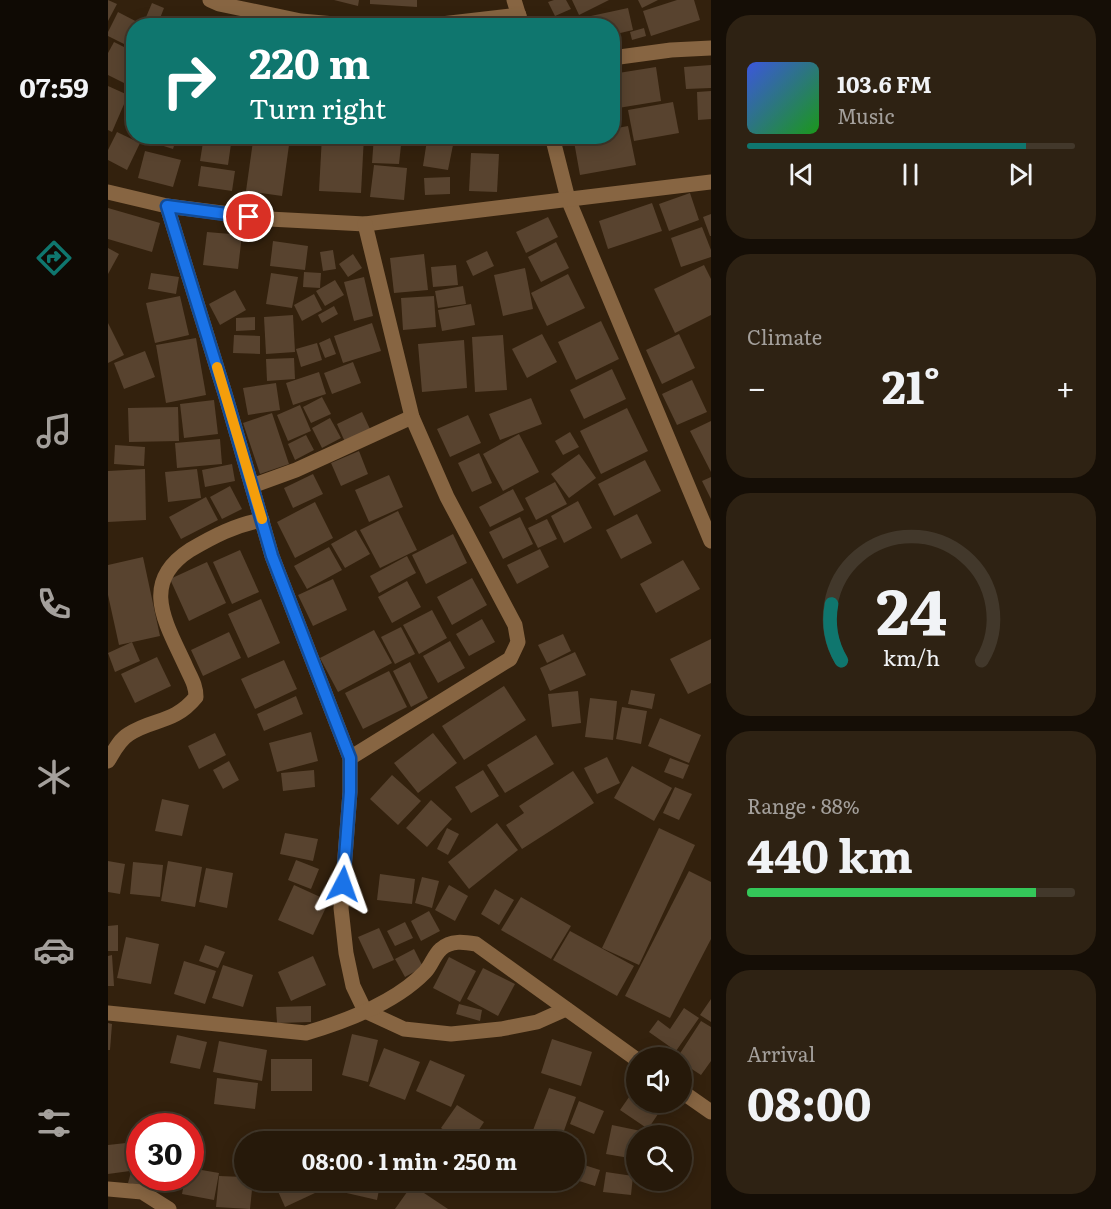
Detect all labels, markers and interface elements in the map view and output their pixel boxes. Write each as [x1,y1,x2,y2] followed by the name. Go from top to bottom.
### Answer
[249,30,370,92] text: 220 m
[150,42,228,120] icon: right
[19,66,89,106] text: 07:59
[837,67,932,100] text: 103.6 FM
[249,87,386,127] text: Turn right
[837,100,894,130] text: Music
[785,158,818,191] icon: previous
[894,158,927,191] icon: pause
[1004,158,1037,191] icon: next
[223,191,274,242] pin
[232,200,265,233] icon: arrive
[33,237,75,279] icon: directions
[747,321,822,351] text: Climate
[882,351,940,418] text: 21°
[747,361,766,410] text: −
[1056,361,1075,410] text: +
[33,410,75,452] icon: music
[875,563,947,655] text: 24
[33,583,75,625] icon: phone
[882,642,940,674] text: km/h
[33,756,75,798] icon: climate
[747,790,860,820] text: Range · 88%
[747,820,913,887] text: 440 km
[311,852,375,916] position arrow
[33,929,75,971] icon: car
[747,1038,815,1068] text: Arrival
[626,1047,692,1191] map controls
[626,1047,692,1113] button: sound
[747,1068,871,1135] text: 08:00
[33,1102,75,1144] icon: filters
[126,1113,204,1191] speed limit sign: 30
[626,1125,692,1191] button: search
[302,1144,517,1177] text: 08:00 · 1 min · 250 m

